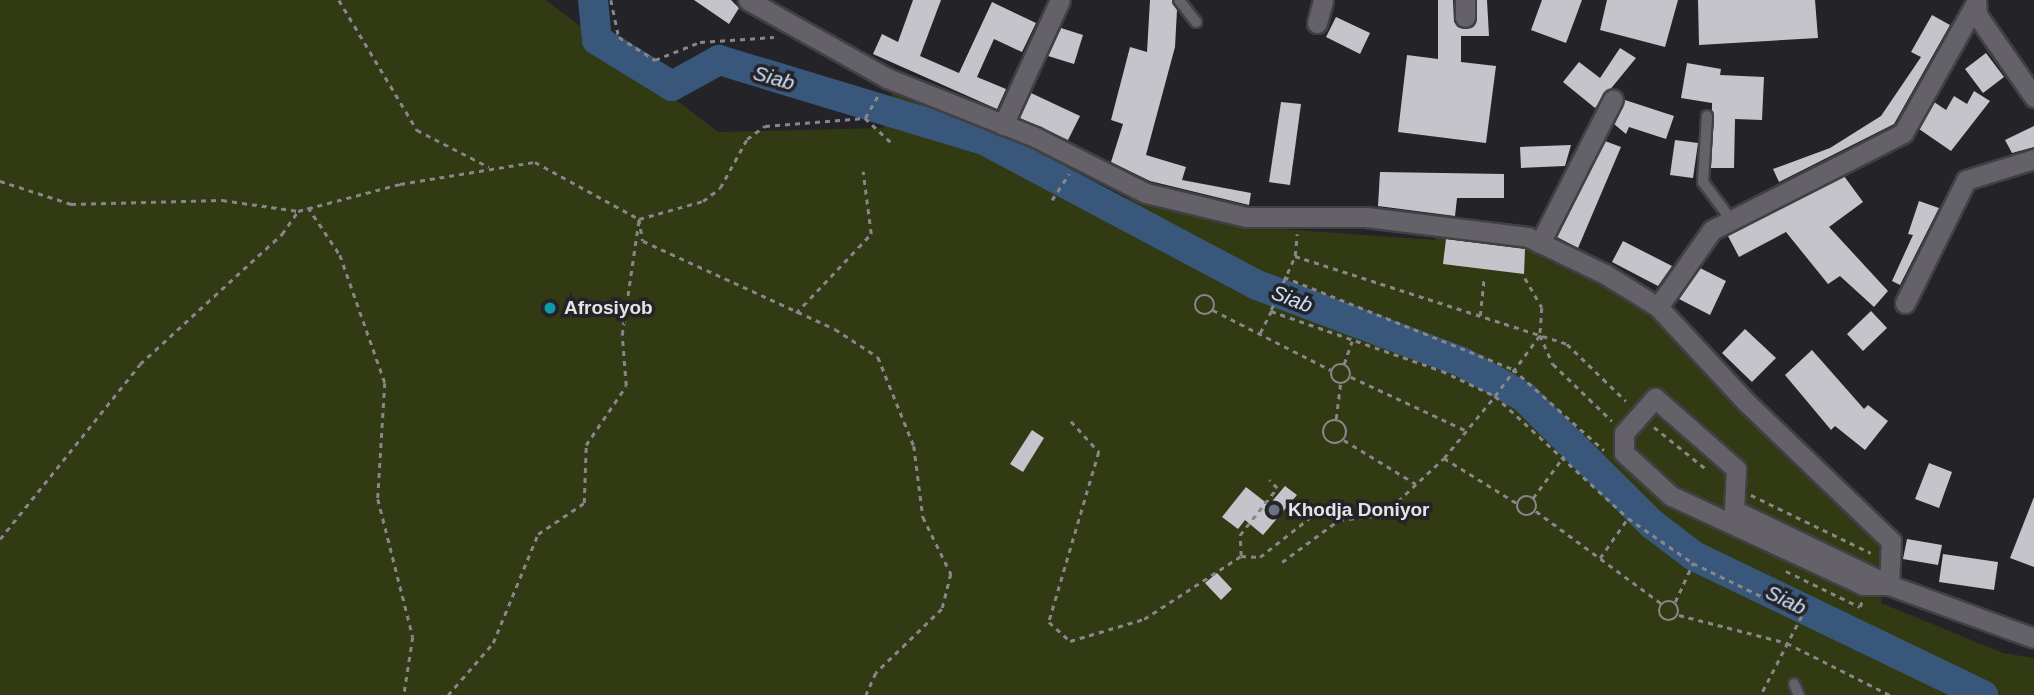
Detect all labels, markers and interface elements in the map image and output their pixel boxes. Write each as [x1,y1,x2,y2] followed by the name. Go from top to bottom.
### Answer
[750,60,798,96] water label: Siab
[1268,280,1316,318] water label: Siab
[564,297,653,319] place label: Afrosiyob
[542,300,558,316] marker: Afrosiyob
[1288,499,1429,521] place label: Khodja Doniyor
[1266,502,1282,518] marker: Khodja Doniyor
[1762,579,1810,621] water label: Siab

